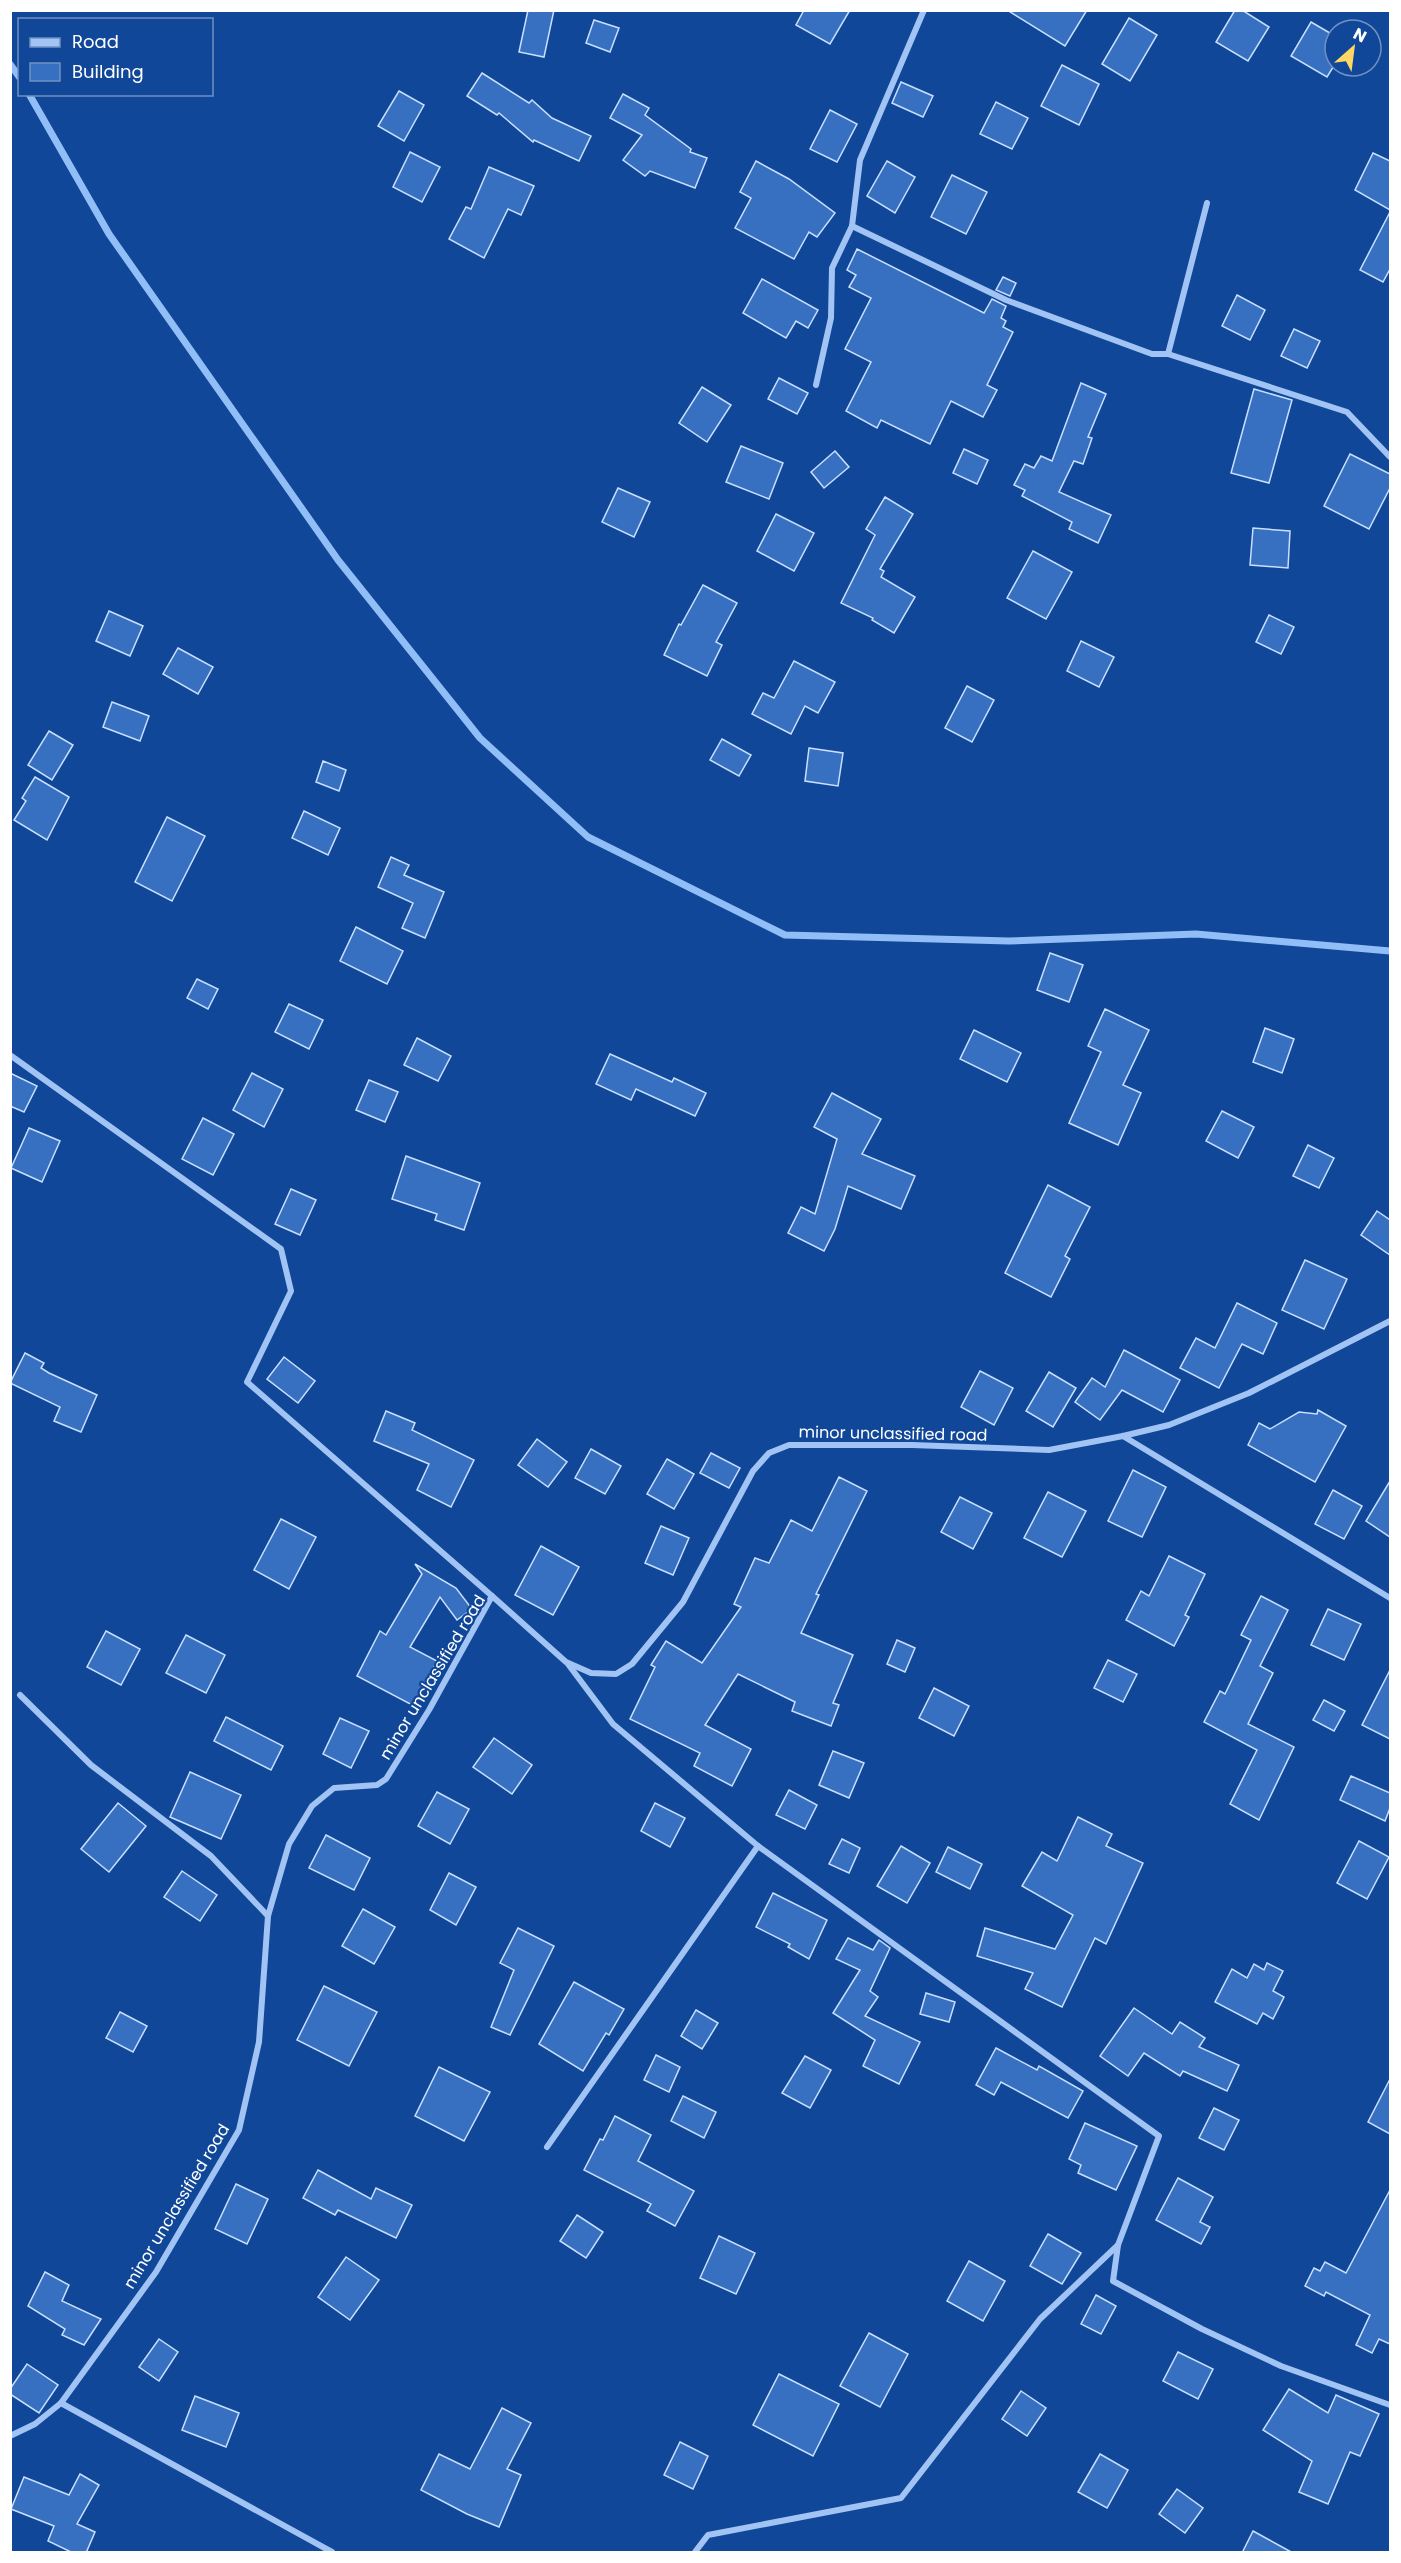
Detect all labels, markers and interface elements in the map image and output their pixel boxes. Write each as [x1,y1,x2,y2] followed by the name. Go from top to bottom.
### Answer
[18,18,213,96] legend
[1323,18,1383,78] north arrow
[1349,22,1371,48] text: N
[72,29,119,54] text: Road
[72,59,144,84] text: Building
[798,1420,988,1447] street label: minor unclassified road
[374,1590,491,1764] street label: minor unclassified road
[118,2119,235,2293] street label: minor unclassified road

